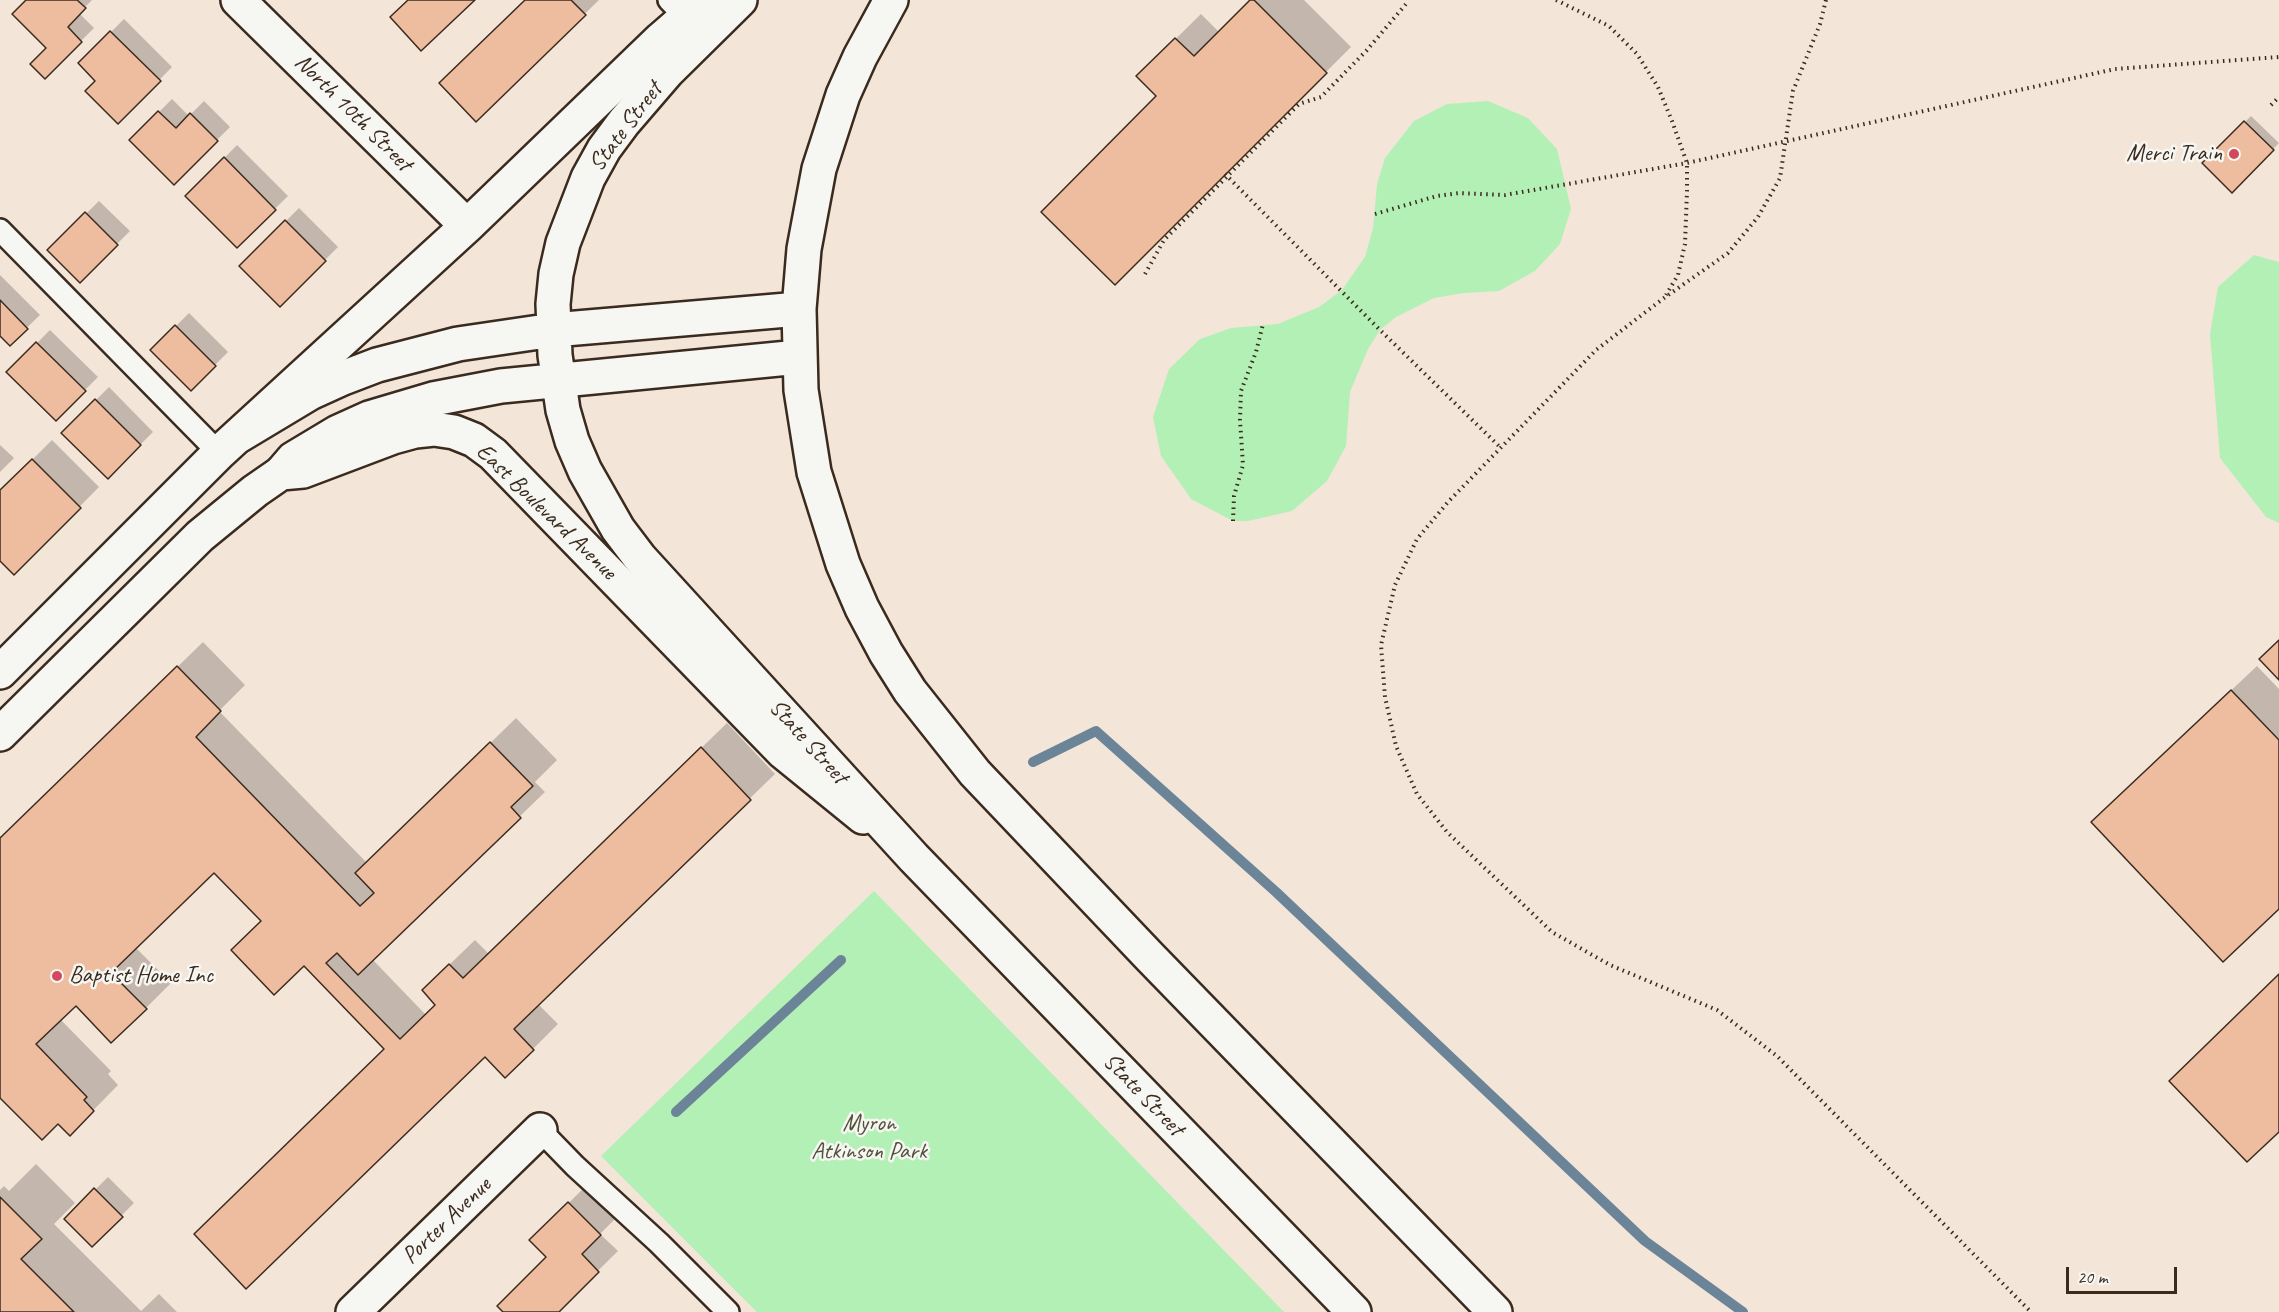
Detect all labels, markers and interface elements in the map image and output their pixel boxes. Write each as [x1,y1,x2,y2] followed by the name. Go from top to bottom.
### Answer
[288,48,418,178] street label: North 10th Street
[583,77,669,177] street label: State Street
[2126,140,2222,168] place label: Merci Train
[2227,147,2241,161] marker: Merci Train
[470,438,622,586] street label: East Boulevard Avenue
[762,694,854,790] street label: State Street
[69,962,213,990] place label: Baptist Home Inc
[50,969,64,983] marker: Baptist Home Inc
[1096,1047,1190,1143] street label: State Street
[811,1110,927,1166] park label: Myron Atkinson Park
[396,1171,498,1271] street label: Porter Avenue
[2069,1255,2180,1293] scale bar
[2077,1266,2108,1288] text: 20 m

